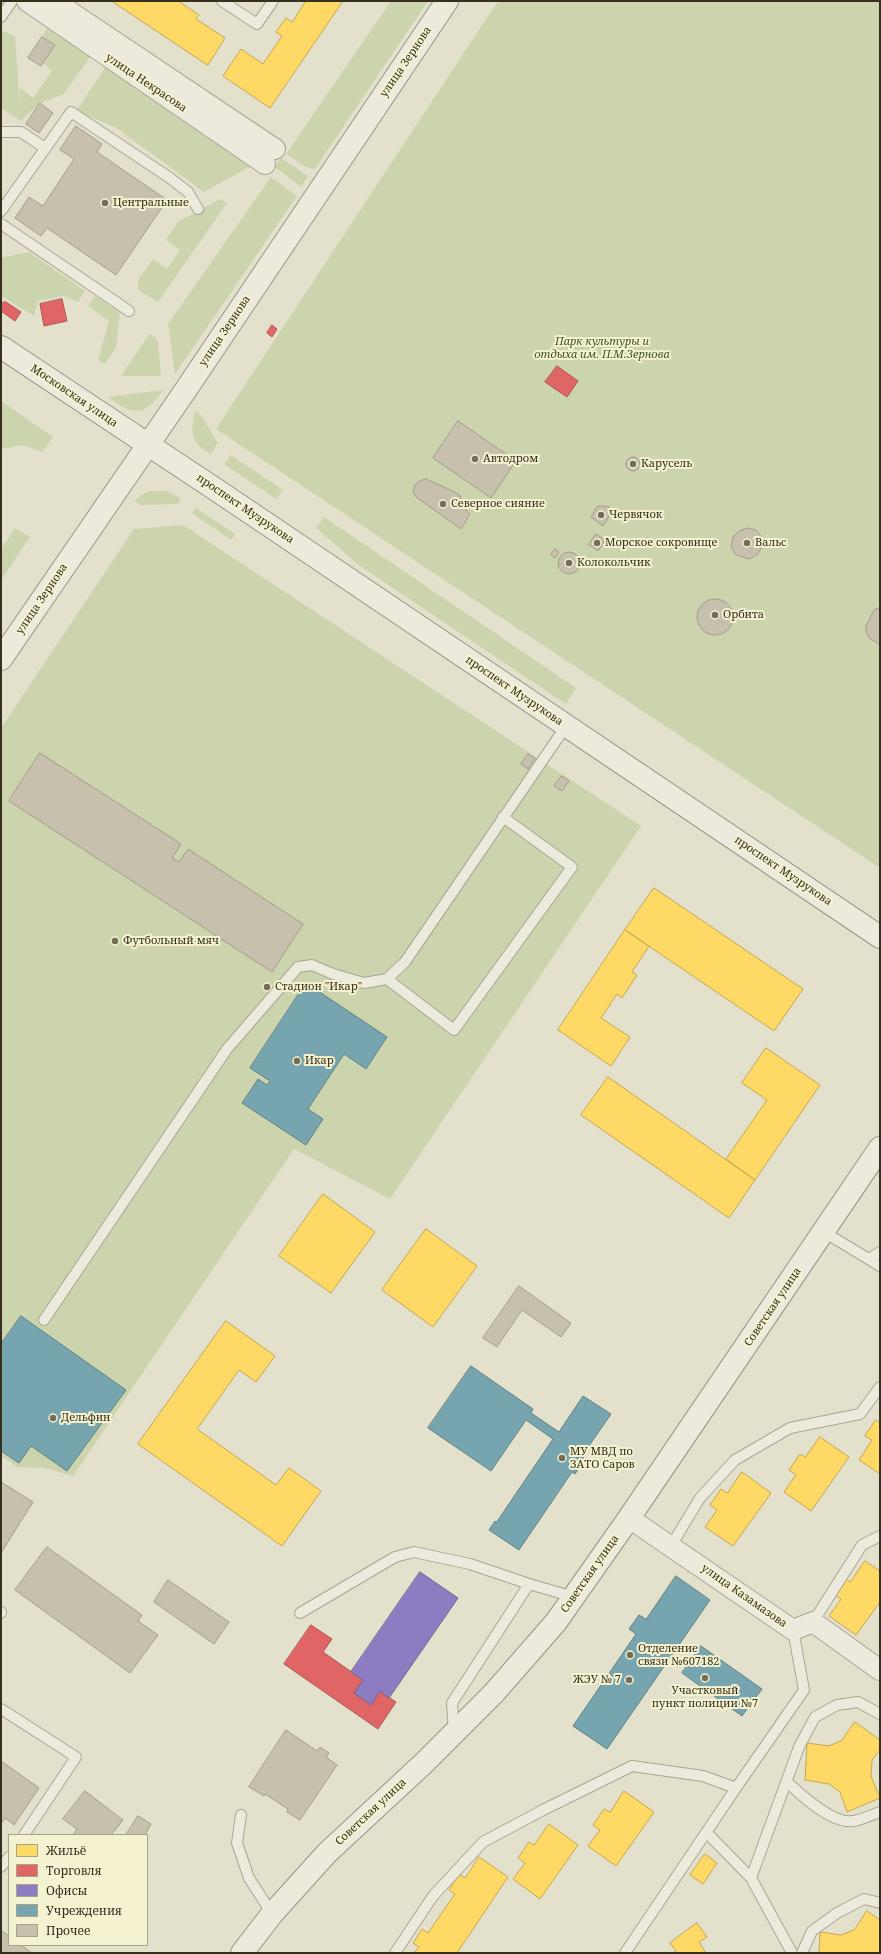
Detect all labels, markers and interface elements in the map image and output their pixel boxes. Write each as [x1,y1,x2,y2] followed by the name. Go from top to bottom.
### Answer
[378,24,434,100] street label: улица Зернова
[103,51,189,115] street label: улица Некрасова
[113,196,189,210] place label: Центральные
[100,198,110,208] marker: Центральные
[197,293,253,369] street label: улица Зернова
[534,335,670,361] park label: Парк культуры и отдыха им. П.М.Зернова
[28,362,120,430] street label: Московская улица
[483,452,538,466] place label: Автодром
[470,454,480,464] marker: Автодром
[641,457,692,471] place label: Карусель
[628,459,638,469] marker: Карусель
[194,471,296,547] street label: проспект Музрукова
[451,497,545,511] place label: Северное сияние
[438,499,448,509] marker: Северное сияние
[609,508,662,522] place label: Червячок
[596,510,606,520] marker: Червячок
[605,536,717,550] place label: Морское сокровище
[755,536,787,550] place label: Вальс
[592,538,602,548] marker: Морское сокровище
[742,538,752,548] marker: Вальс
[577,556,651,570] place label: Колокольчик
[564,558,574,568] marker: Колокольчик
[14,561,70,637] street label: улица Зернова
[723,608,764,622] place label: Орбита
[710,610,720,620] marker: Орбита
[463,653,565,729] street label: проспект Музрукова
[732,833,834,909] street label: проспект Музрукова
[123,934,219,948] place label: Футбольный мяч
[110,936,120,946] marker: Футбольный мяч
[275,980,362,994] place label: Стадион "Икар"
[262,982,272,992] marker: Стадион "Икар"
[305,1054,334,1068] place label: Икар
[292,1056,302,1066] marker: Икар
[742,1265,804,1349] street label: Советская улица
[61,1411,110,1425] place label: Дельфин
[48,1413,58,1423] marker: Дельфин
[570,1445,635,1471] place label: МУ МВД по ЗАТО Саров
[557,1453,567,1463] marker: МУ МВД по ЗАТО Саров
[558,1532,622,1616] street label: Советская улица
[699,1561,789,1631] street label: улица Казамазова
[638,1642,719,1668] place label: Отделение связи №607182
[625,1650,635,1660] marker: Отделение связи №607182
[573,1673,621,1687] place label: ЖЭУ № 7
[700,1673,710,1683] marker: Участковый пункт полиции №7
[624,1675,634,1685] marker: ЖЭУ № 7
[652,1684,758,1710] place label: Участковый пункт полиции №7
[333,1776,409,1848] street label: Советская улица
[8,1834,148,1946] legend
[46,1842,86,1859] text: Жильё
[46,1862,102,1879] text: Торговля
[46,1882,87,1899] text: Офисы
[46,1902,122,1919] text: Учреждения
[46,1922,90,1939] text: Прочее

